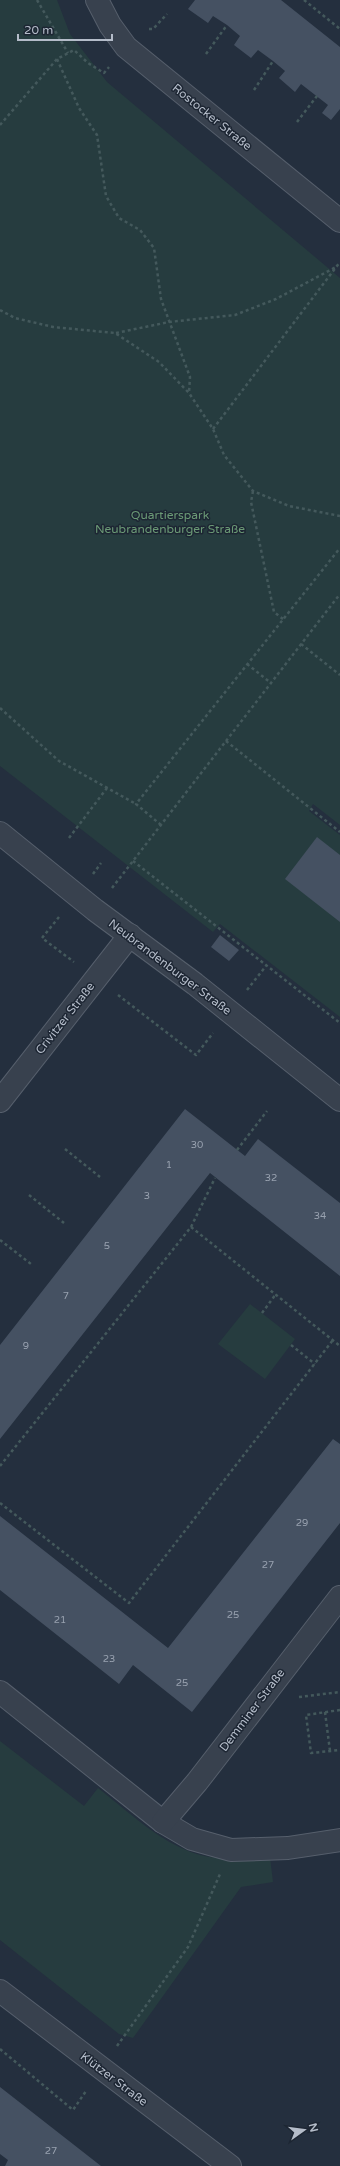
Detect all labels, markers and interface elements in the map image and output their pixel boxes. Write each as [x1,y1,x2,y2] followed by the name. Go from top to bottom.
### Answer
[18,16,112,42] scale bar
[24,23,53,37] text: 20 m
[170,81,255,153] street label: Rostocker Straße
[95,508,245,536] park label: Quartierspark Neubrandenburger Straße
[106,916,234,1018] street label: Neubrandenburger Straße
[33,979,98,1057] street label: Crivitzer Straße
[191,1139,203,1151] house number: 30
[166,1159,172,1171] house number: 1
[265,1172,277,1184] house number: 32
[144,1190,150,1202] house number: 3
[314,1210,326,1222] house number: 34
[104,1240,110,1252] house number: 5
[63,1290,69,1302] house number: 7
[23,1340,29,1352] house number: 9
[296,1517,308,1529] house number: 29
[262,1559,274,1571] house number: 27
[227,1609,239,1621] house number: 25
[54,1614,66,1626] house number: 21
[103,1653,115,1665] house number: 23
[216,1666,288,1754] street label: Demminer Straße
[176,1677,188,1689] house number: 25
[78,2049,151,2109] street label: Klützer Straße
[284,2110,324,2150] north arrow
[306,2122,321,2134] text: N
[45,2145,57,2157] house number: 27

